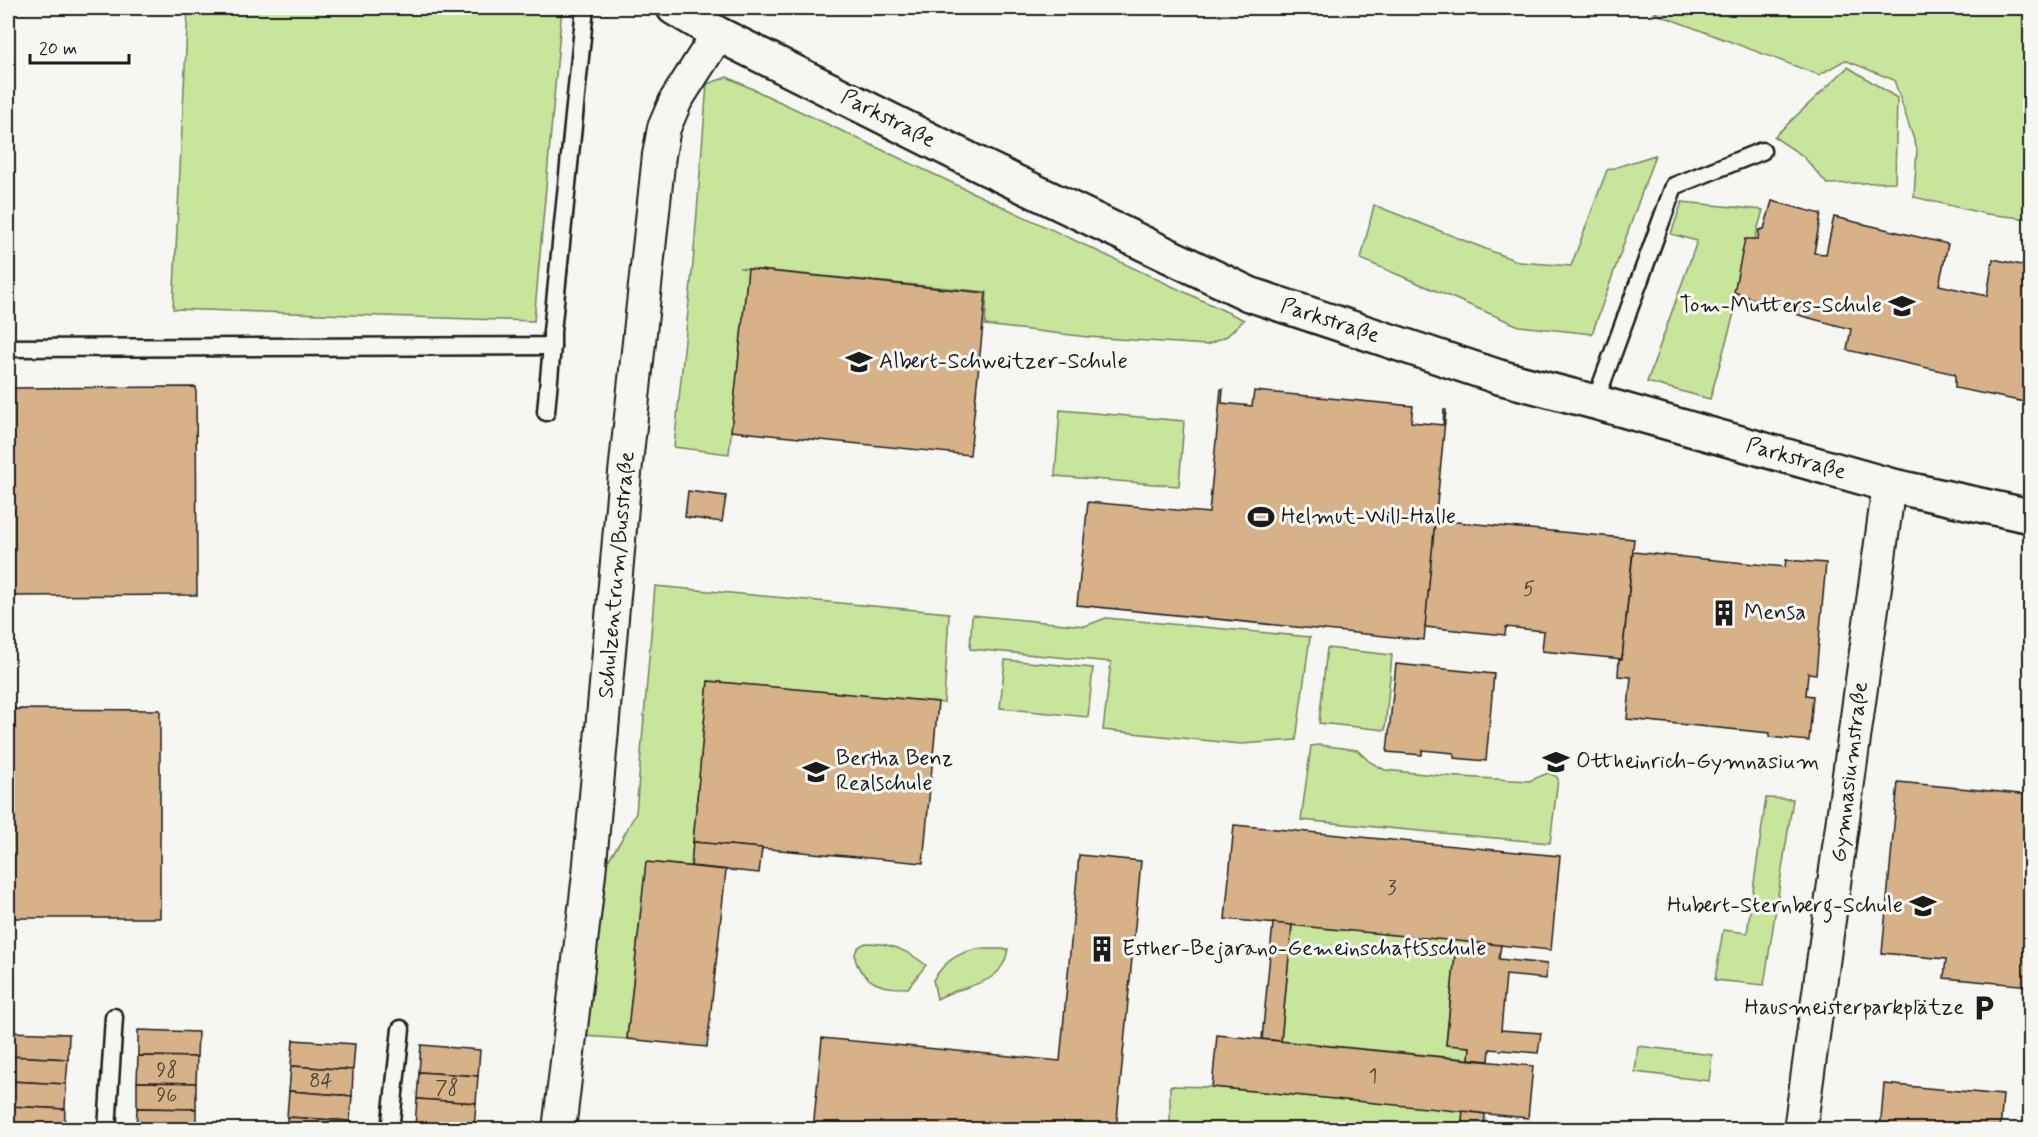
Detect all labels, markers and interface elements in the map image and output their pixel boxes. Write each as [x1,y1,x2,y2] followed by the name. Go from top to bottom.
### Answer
[30,27,129,65] scale bar
[39,37,77,61] text: 20 m
[836,83,940,155] street label: Parkstraße
[1887,291,1917,321] school or university icon: Tom-Mutters-Schule
[1277,292,1383,350] street label: Parkstraße
[1680,292,1882,320] place label: Tom-Mutters-Schule
[844,347,874,377] school or university icon: Albert-Schweitzer-Schule
[879,348,1128,376] place label: Albert-Schweitzer-Schule
[1743,431,1849,487] street label: Parkstraße
[592,450,642,700] street label: Schulzentrum/Busstraße
[1246,502,1276,532] sports icon: Helmut-Will-Halle
[1281,503,1456,531] place label: Helmut-Will-Halle
[1523,576,1535,603] house number: 5
[1709,598,1739,628] building icon: Mensa
[1744,599,1806,627] place label: Mensa
[1825,680,1875,864] street label: Gymnasiumstraße
[836,745,953,798] place label: Bertha Benz Realschule
[1541,747,1571,777] school or university icon: Ottheinrich-Gymnasium
[1576,748,1819,776] place label: Ottheinrich-Gymnasium
[801,757,831,787] school or university icon: Bertha Benz Realschule
[1387,875,1397,902] house number: 3
[1908,891,1938,921] school or university icon: Hubert-Sternberg-Schule
[1667,892,1903,923] place label: Hubert-Sternberg-Schule
[1087,934,1117,964] building icon: Esther-Bejarano-Gemeinschaftsschule
[1122,935,1486,964] place label: Esther-Bejarano-Gemeinschaftsschule
[1969,993,1999,1023] parking icon: Hausmeisterparkplätze
[1745,994,1964,1022] place label: Hausmeisterparkplätze
[157,1057,177,1084] house number: 98
[1369,1063,1377,1090] house number: 1
[309,1068,333,1095] house number: 84
[435,1075,459,1102] house number: 78
[157,1082,177,1109] house number: 96

